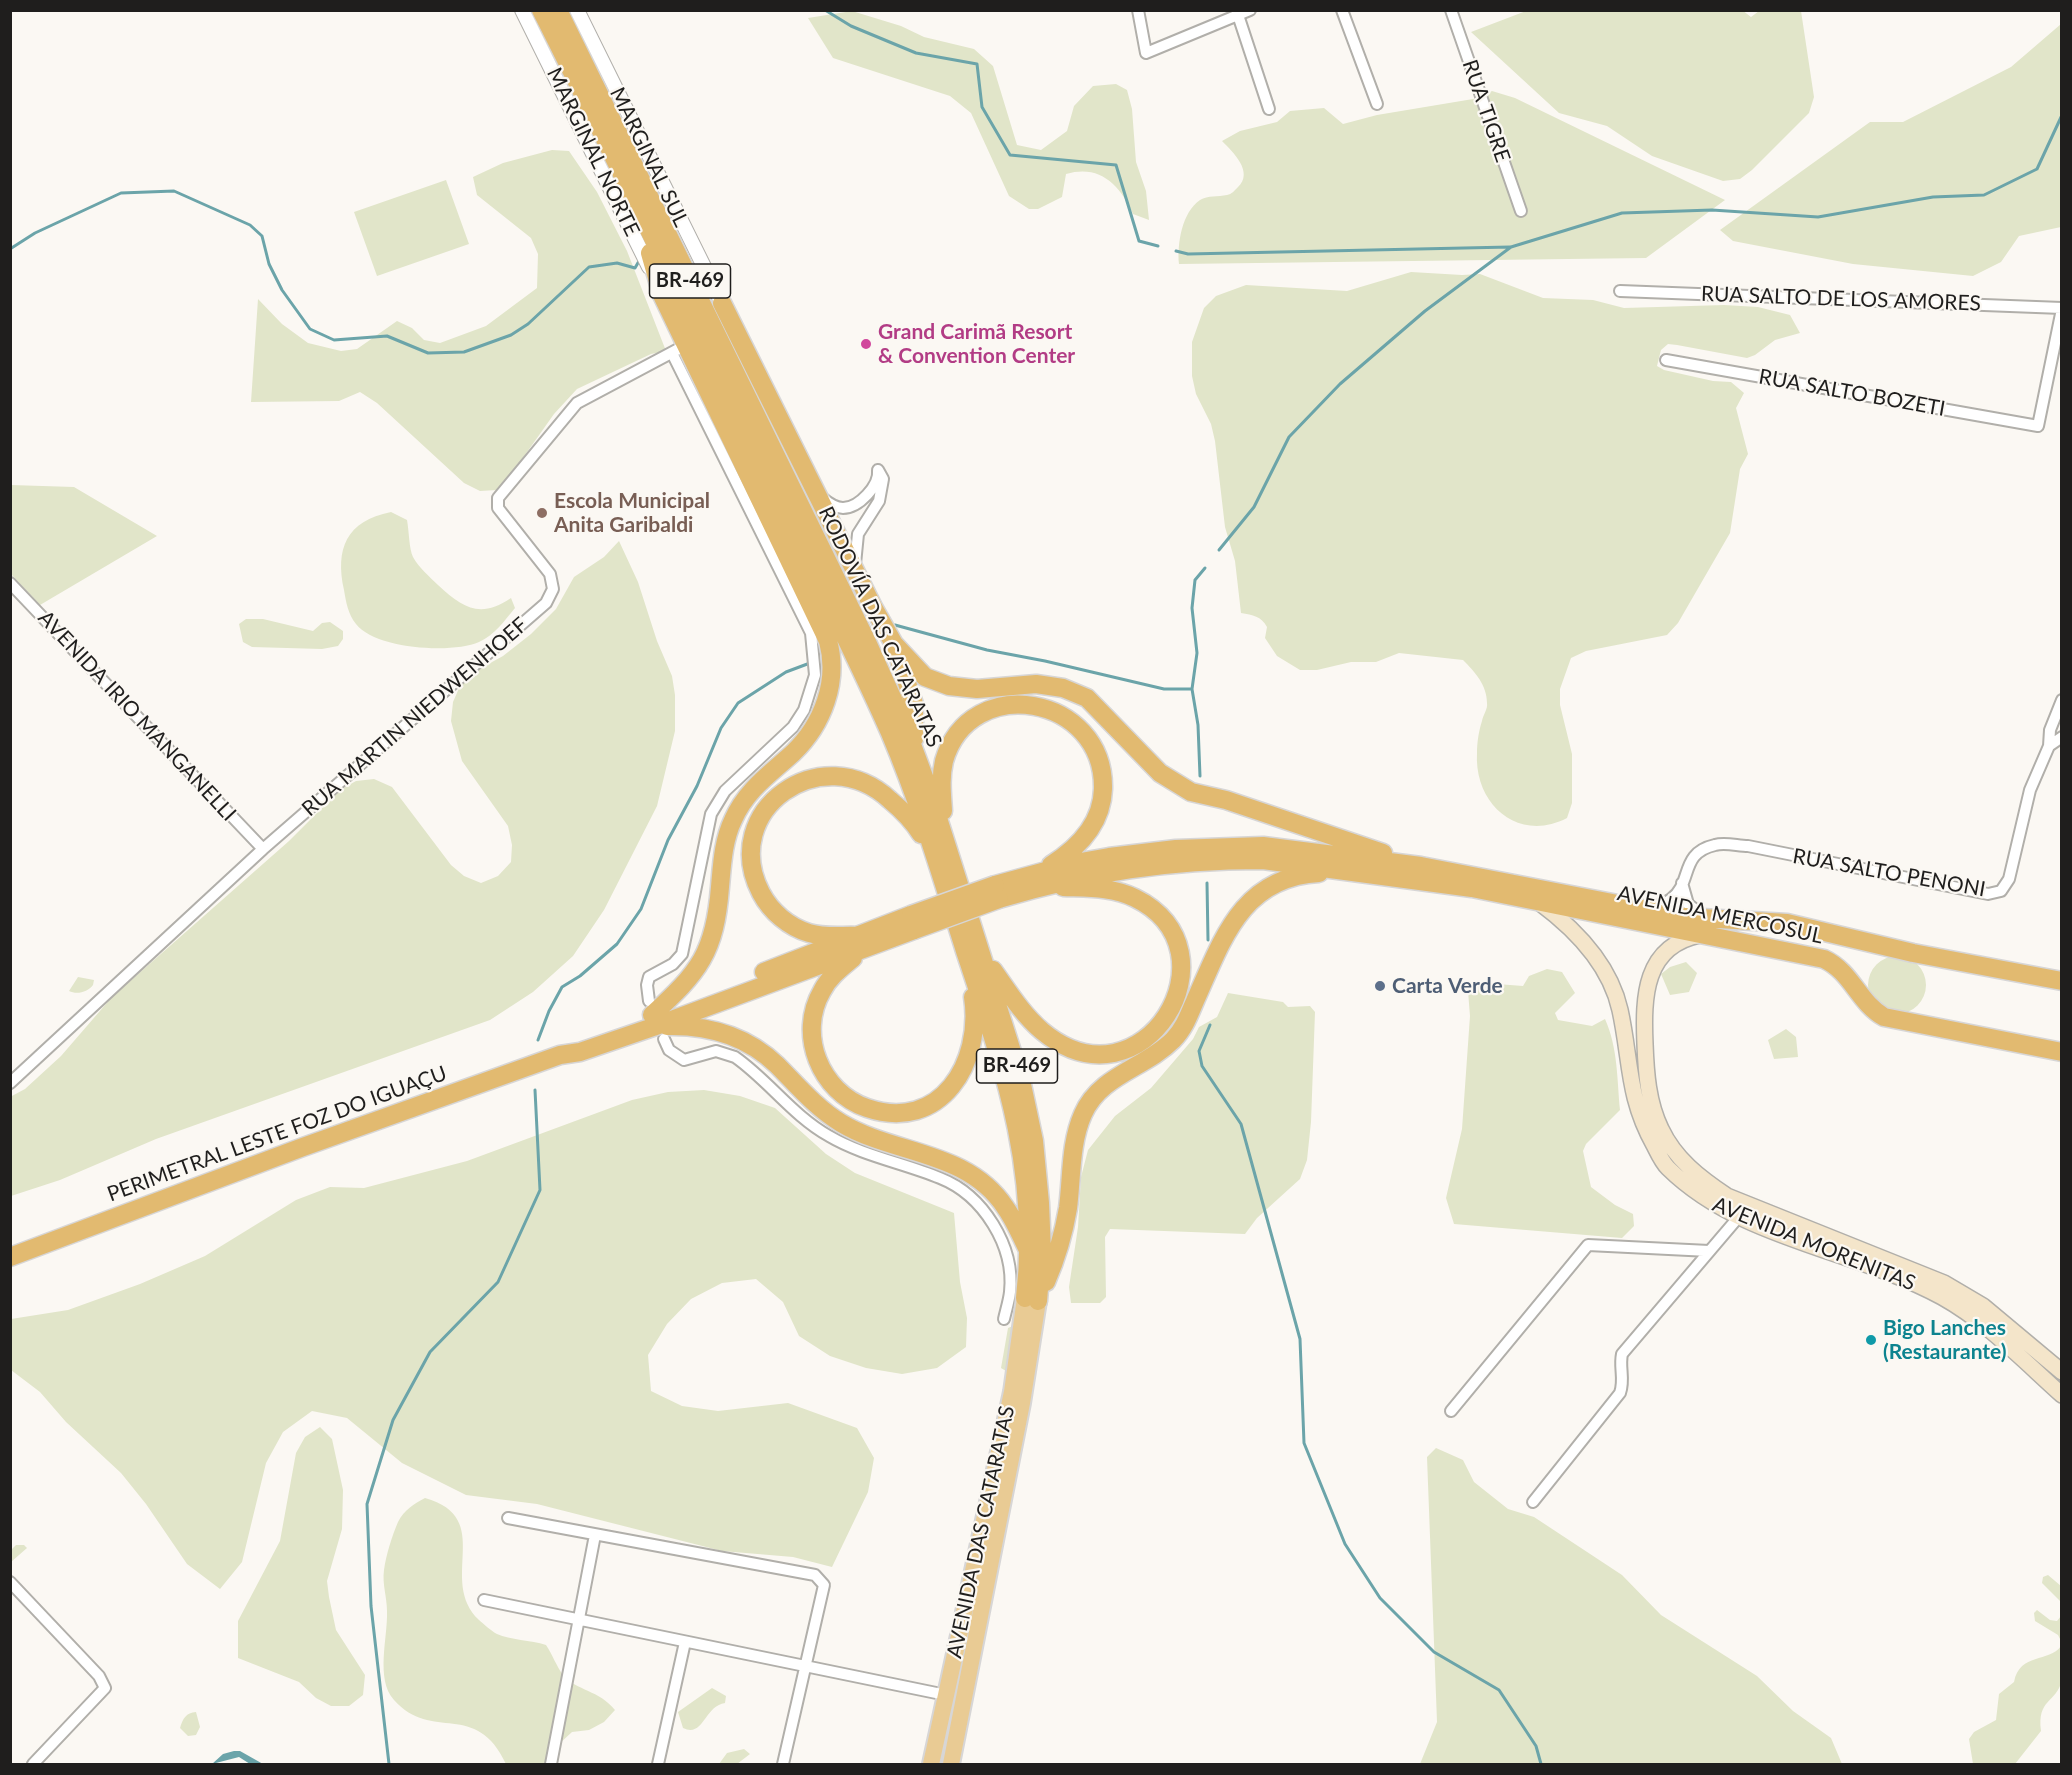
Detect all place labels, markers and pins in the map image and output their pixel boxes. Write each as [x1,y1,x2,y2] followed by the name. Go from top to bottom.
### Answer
[878,319,1075,369] place label: Grand Carimã Resort & Convention Center
[859,337,873,351] marker: Grand Carimã Resort & Convention Center
[554,488,710,538] place label: Escola Municipal Anita Garibaldi
[535,506,549,520] marker: Escola Municipal Anita Garibaldi
[1392,973,1503,999] place label: Carta Verde
[1373,979,1387,993] marker: Carta Verde
[1883,1315,2007,1365] place label: Bigo Lanches (Restaurante)
[1864,1333,1878,1347] marker: Bigo Lanches (Restaurante)

